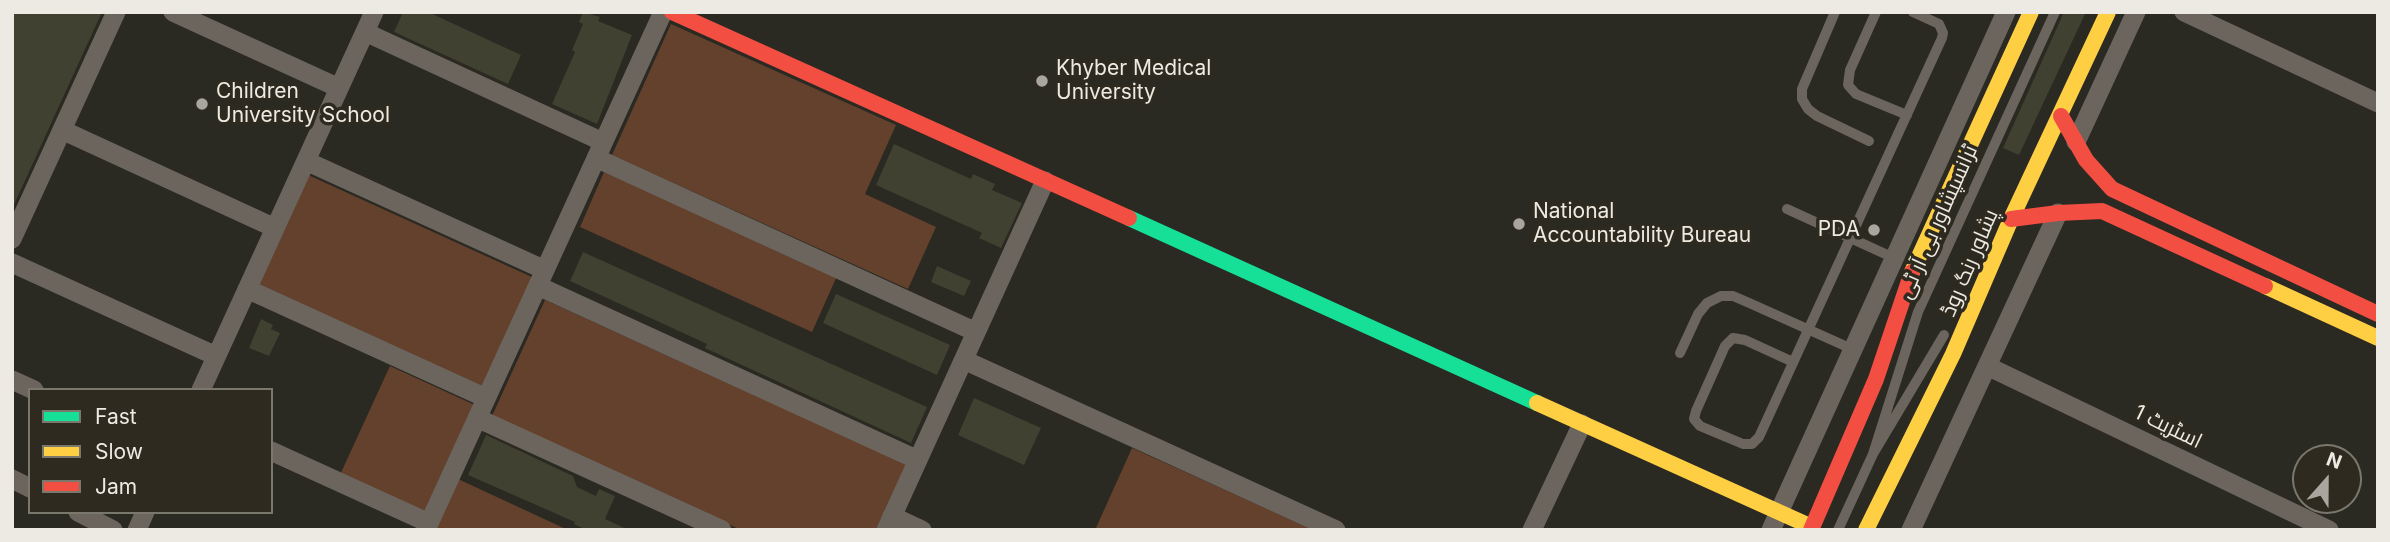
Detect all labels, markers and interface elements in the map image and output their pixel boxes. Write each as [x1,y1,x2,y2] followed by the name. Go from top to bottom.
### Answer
[1056,56,1211,106] place label: Khyber Medical University
[1034,73,1050,89] marker: Khyber Medical University
[216,79,390,129] place label: Children University School
[194,96,210,112] marker: Children University School
[1893,141,1983,303] street label: ٹرانسپشاور بی آر ٹی
[1533,199,1751,249] place label: National Accountability Bureau
[1936,206,2004,320] street label: پشاور رنگ روڈ
[1511,216,1527,232] marker: National Accountability Bureau
[1818,217,1860,243] place label: PDA
[1866,222,1882,238] marker: PDA
[28,388,273,514] legend
[2130,400,2206,454] street label: اسٹریٹ 1
[95,404,137,429] text: Fast
[95,439,143,464] text: Slow
[2292,444,2362,514] north arrow
[2323,447,2345,474] text: N
[95,474,137,499] text: Jam

